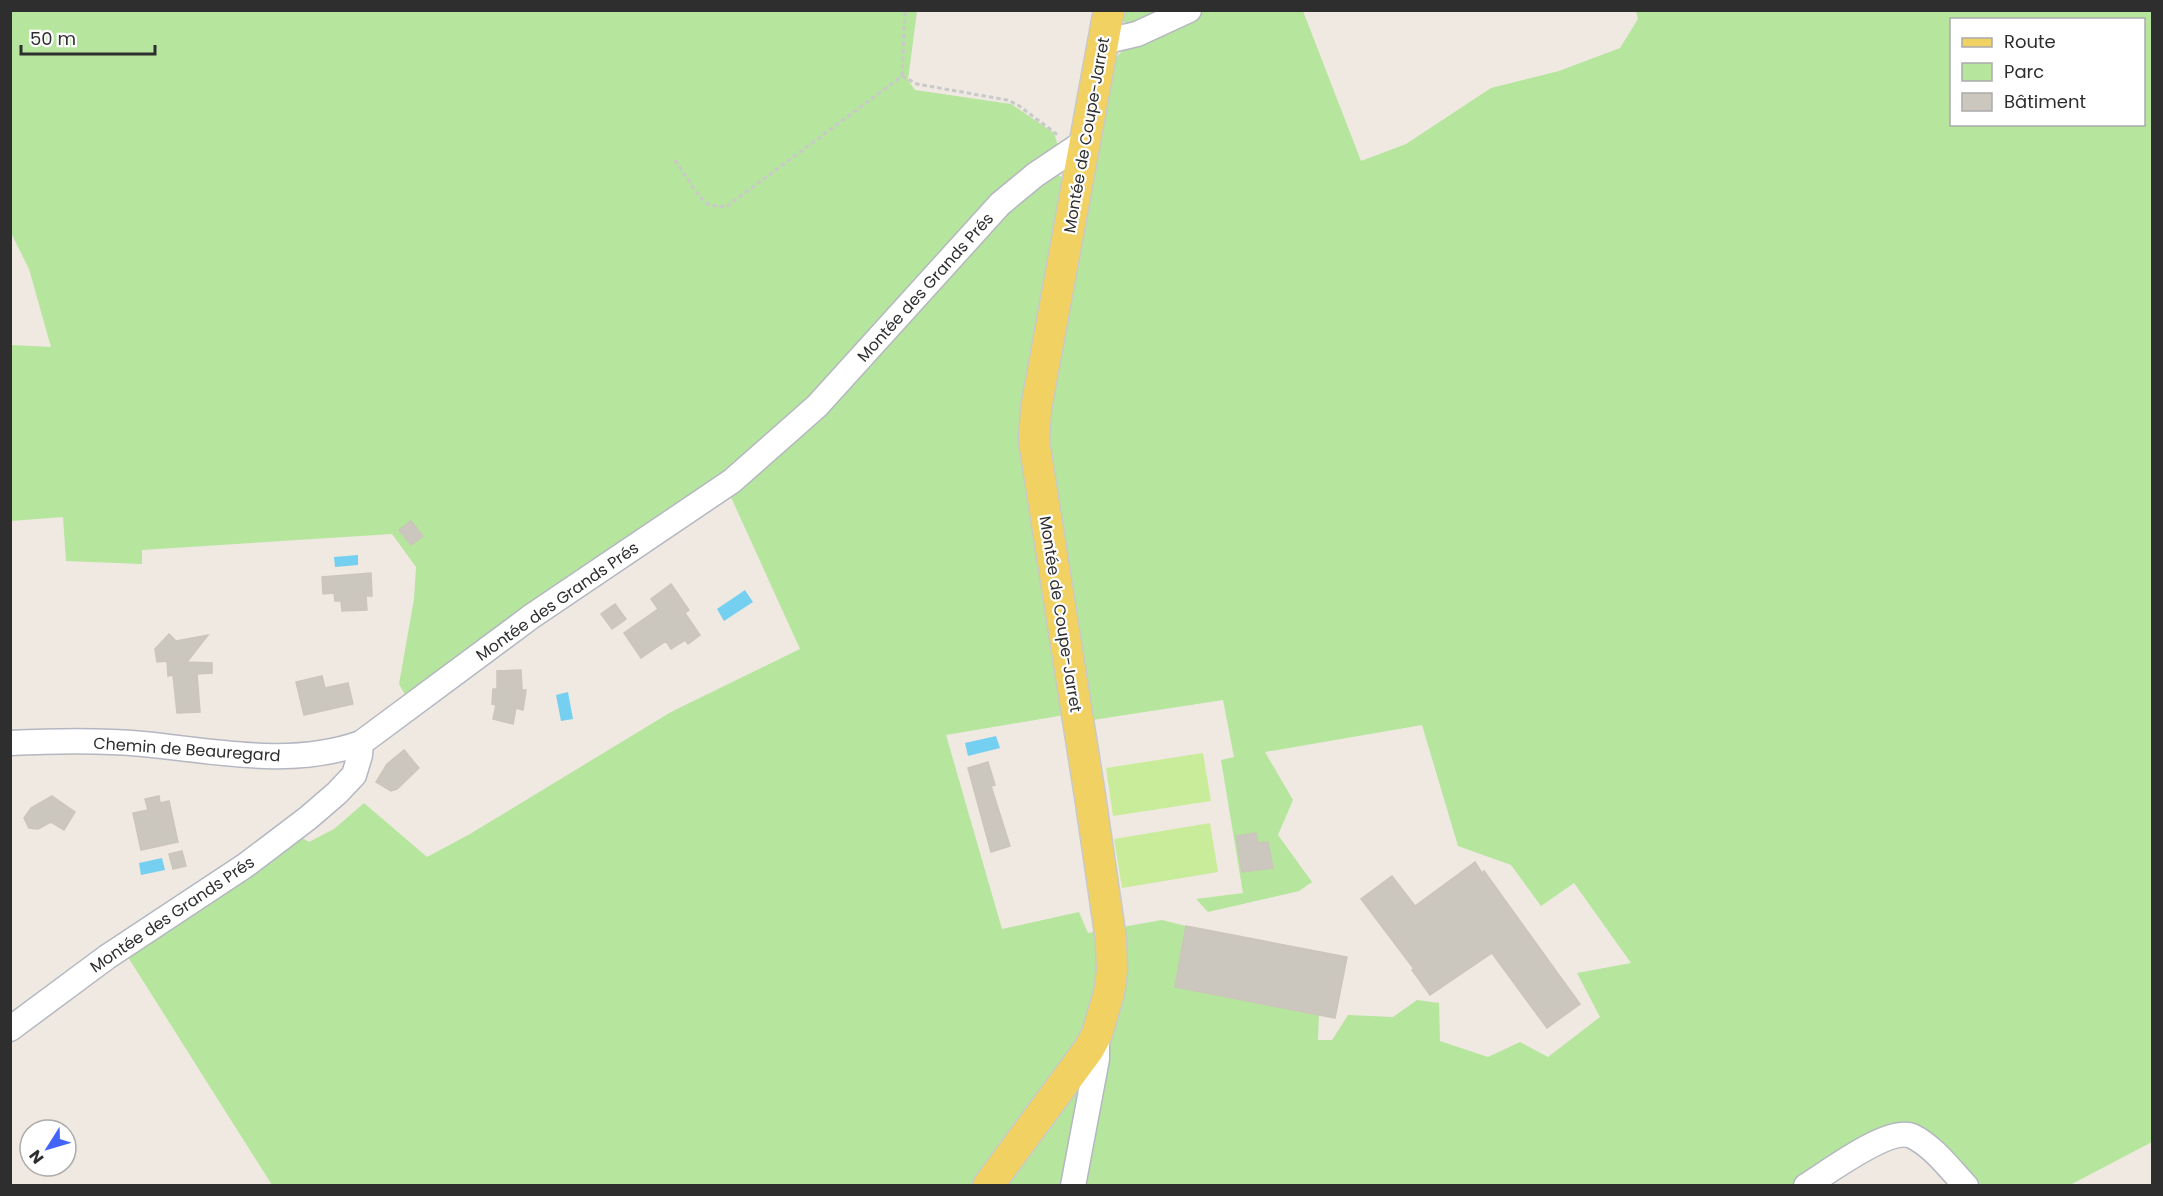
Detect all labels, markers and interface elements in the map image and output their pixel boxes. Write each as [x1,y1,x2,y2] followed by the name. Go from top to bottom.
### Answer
[21,18,154,56] scale bar
[1950,18,2145,126] legend
[30,26,76,51] text: 50 m
[2004,29,2056,54] text: Route
[1058,35,1115,235] street label: Montée de Coupe-Jarret
[2004,59,2044,84] text: Parc
[2004,89,2086,114] text: Bâtiment
[852,208,999,367] street label: Montée des Grands Prés
[1034,514,1087,714] street label: Montée de Coupe-Jarret
[471,536,643,666] street label: Montée des Grands Prés
[93,731,281,768] street label: Chemin de Beauregard
[85,851,259,978] street label: Montée des Grands Prés
[18,1118,78,1178] north arrow
[24,1145,49,1168] text: N

